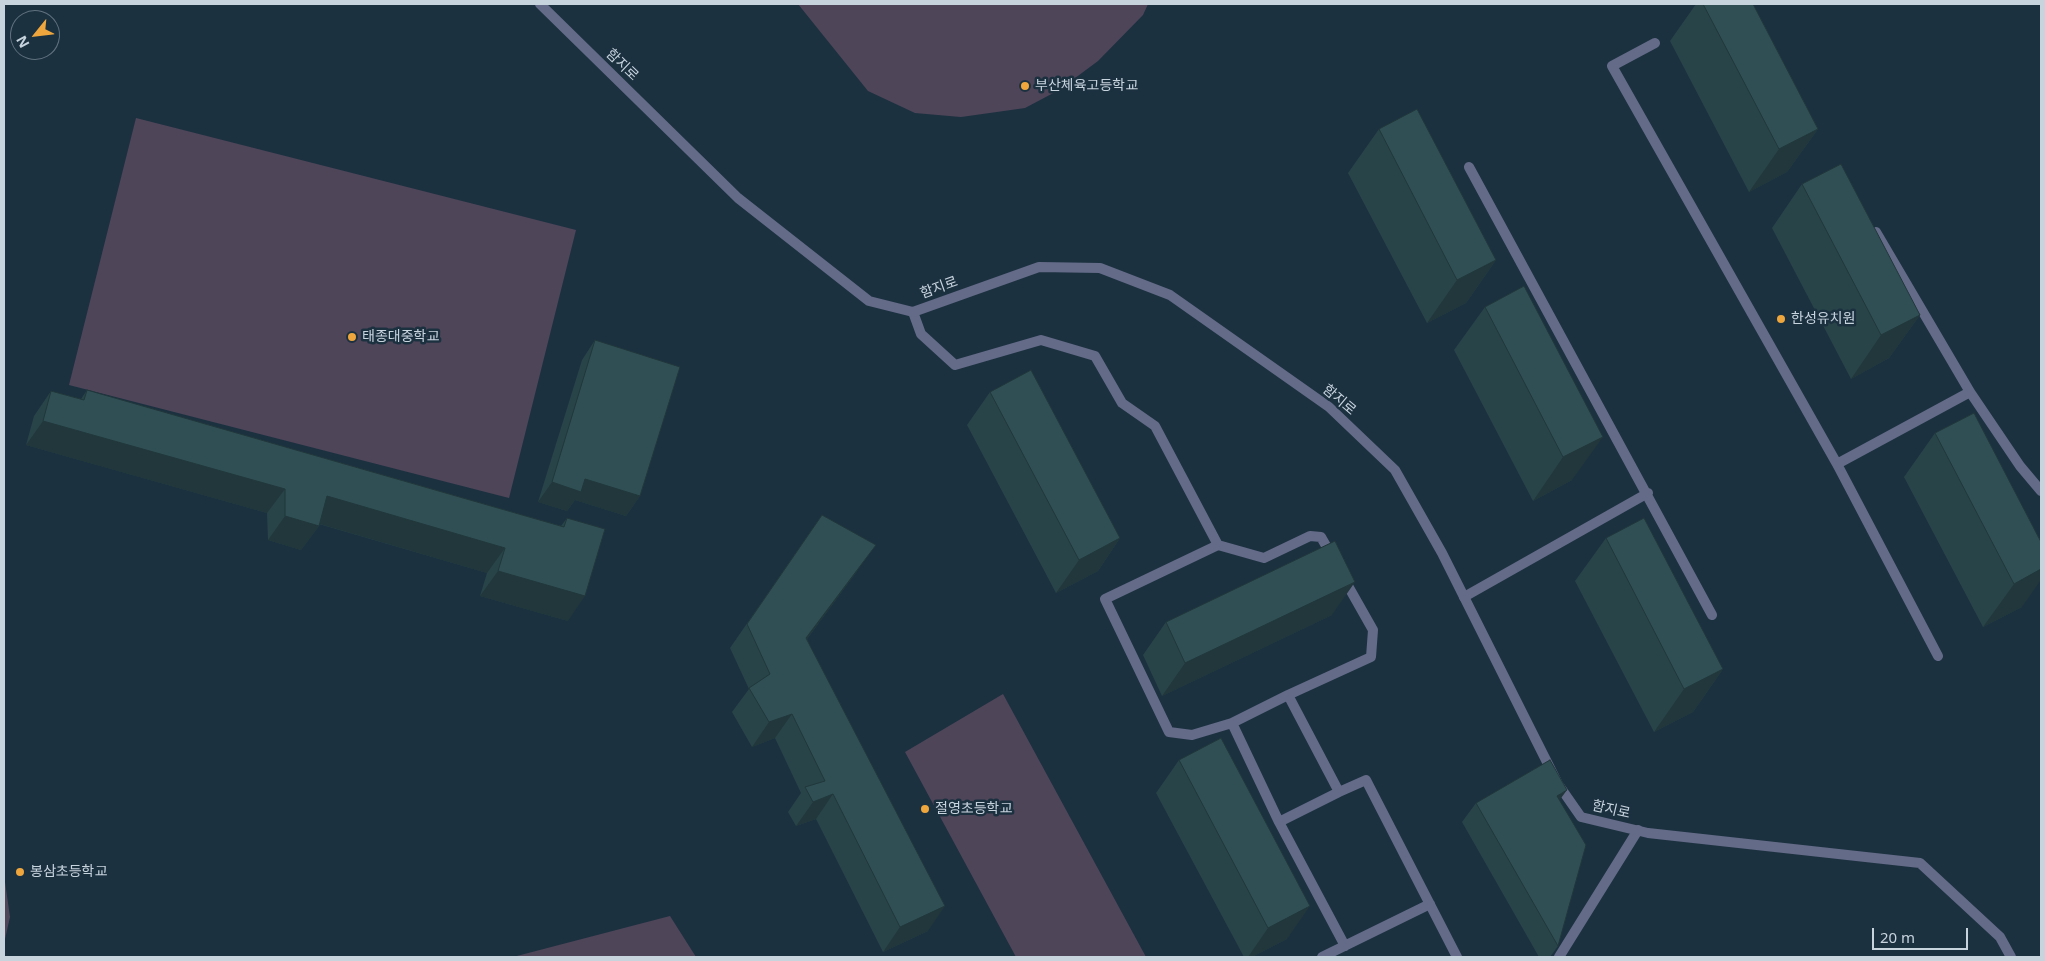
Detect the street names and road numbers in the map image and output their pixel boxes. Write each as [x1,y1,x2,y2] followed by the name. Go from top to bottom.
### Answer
[602,46,642,84] street label: 함지로
[918,273,960,303] street label: 함지로
[1319,381,1359,419] street label: 함지로
[1590,797,1632,823] street label: 함지로

